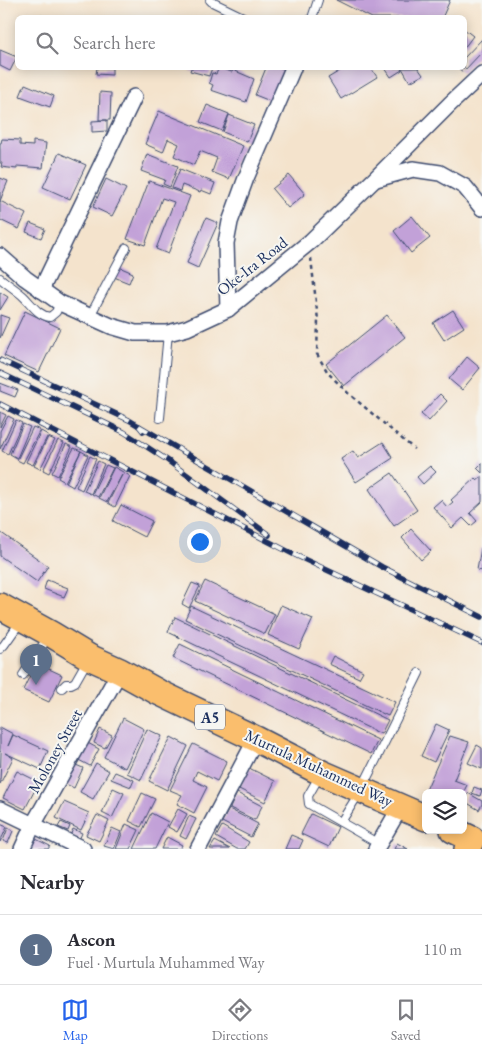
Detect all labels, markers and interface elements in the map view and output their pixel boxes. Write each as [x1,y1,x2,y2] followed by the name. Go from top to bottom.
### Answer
[15,15,467,70] search box
[33,29,61,57] icon: search
[73,30,155,55] text: Search here
[212,231,292,300] street label: Oke-Ira Road
[187,529,213,555] your location
[20,644,52,685] pin: 1
[195,704,225,730] road number: A5
[23,705,87,797] street label: Moloney Street
[242,724,397,812] street label: Murtula Muhammed Way
[422,789,467,834] map controls
[422,789,467,834] button: layers
[20,868,84,895] text: Nearby
[67,927,116,952] text: Ascon
[32,939,40,960] text: 1
[423,939,462,960] text: 110 m
[67,952,264,973] text: Fuel · Murtula Muhammed Way
[61,996,89,1044] tab: Map
[212,996,268,1044] tab: Directions
[391,996,421,1044] tab: Saved

